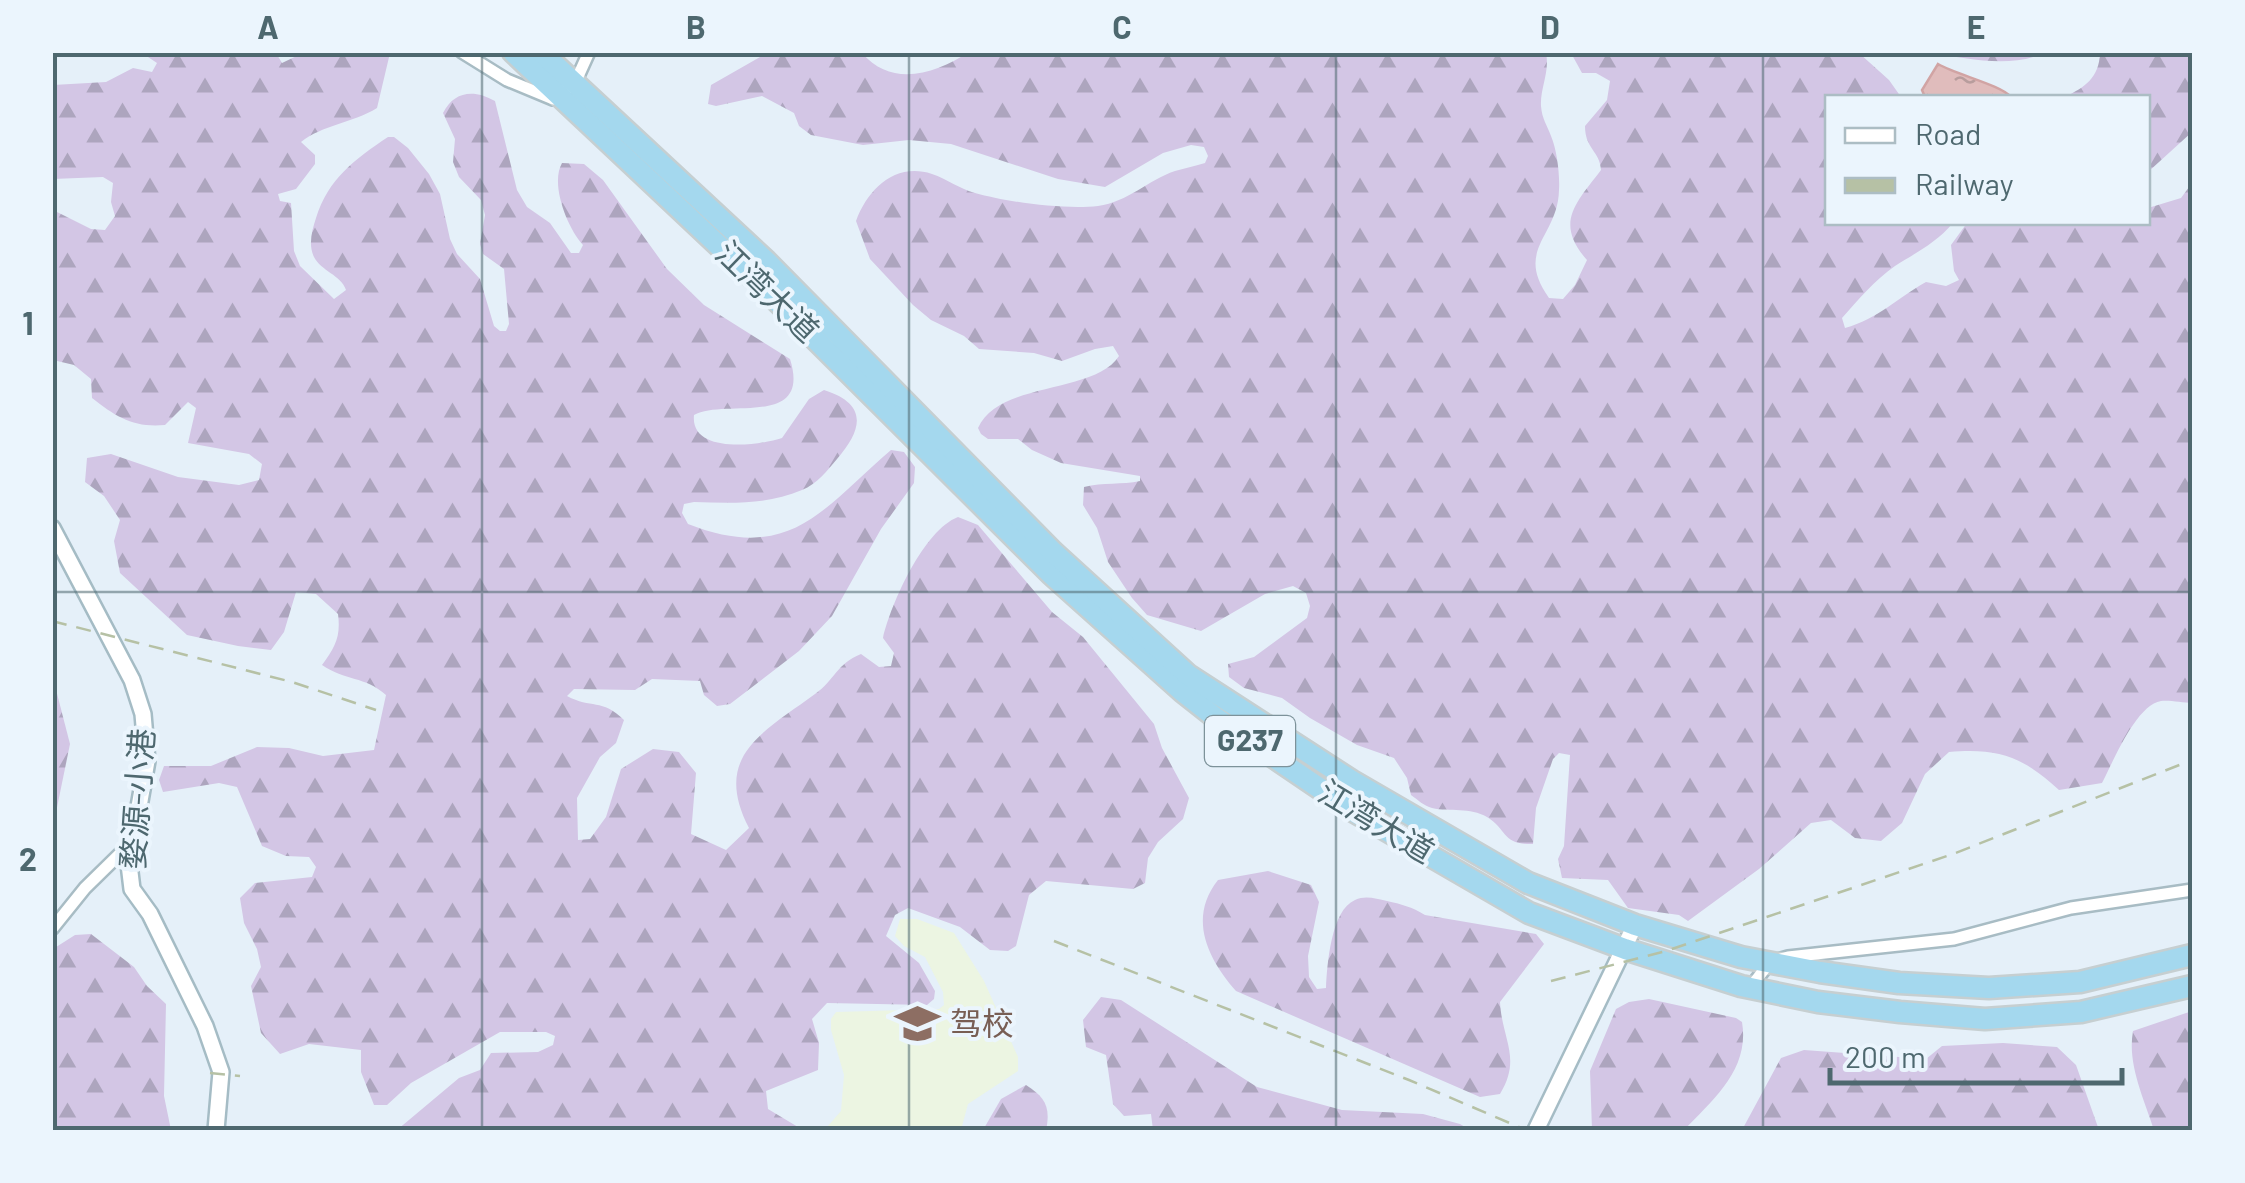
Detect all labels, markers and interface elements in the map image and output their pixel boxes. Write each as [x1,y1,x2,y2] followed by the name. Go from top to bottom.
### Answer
[257,7,279,45] text: A
[686,7,706,45] text: B
[1112,7,1132,45] text: C
[1540,7,1560,45] text: D
[1967,7,1985,45] text: E
[1825,95,2150,225] legend
[1915,115,1981,151] text: Road
[1915,165,2014,201] text: Railway
[709,232,828,349] street label: 江湾大道
[22,303,34,341] text: 1
[1205,716,1295,766] road number: G237
[112,727,160,870] street label: 婺源-小港
[1312,771,1442,870] street label: 江湾大道
[19,839,37,877] text: 2
[893,1000,941,1048] school or university icon: 驾校
[950,1003,1014,1041] place label: 驾校
[1830,1023,2122,1085] scale bar
[1845,1038,1926,1074] text: 200 m

